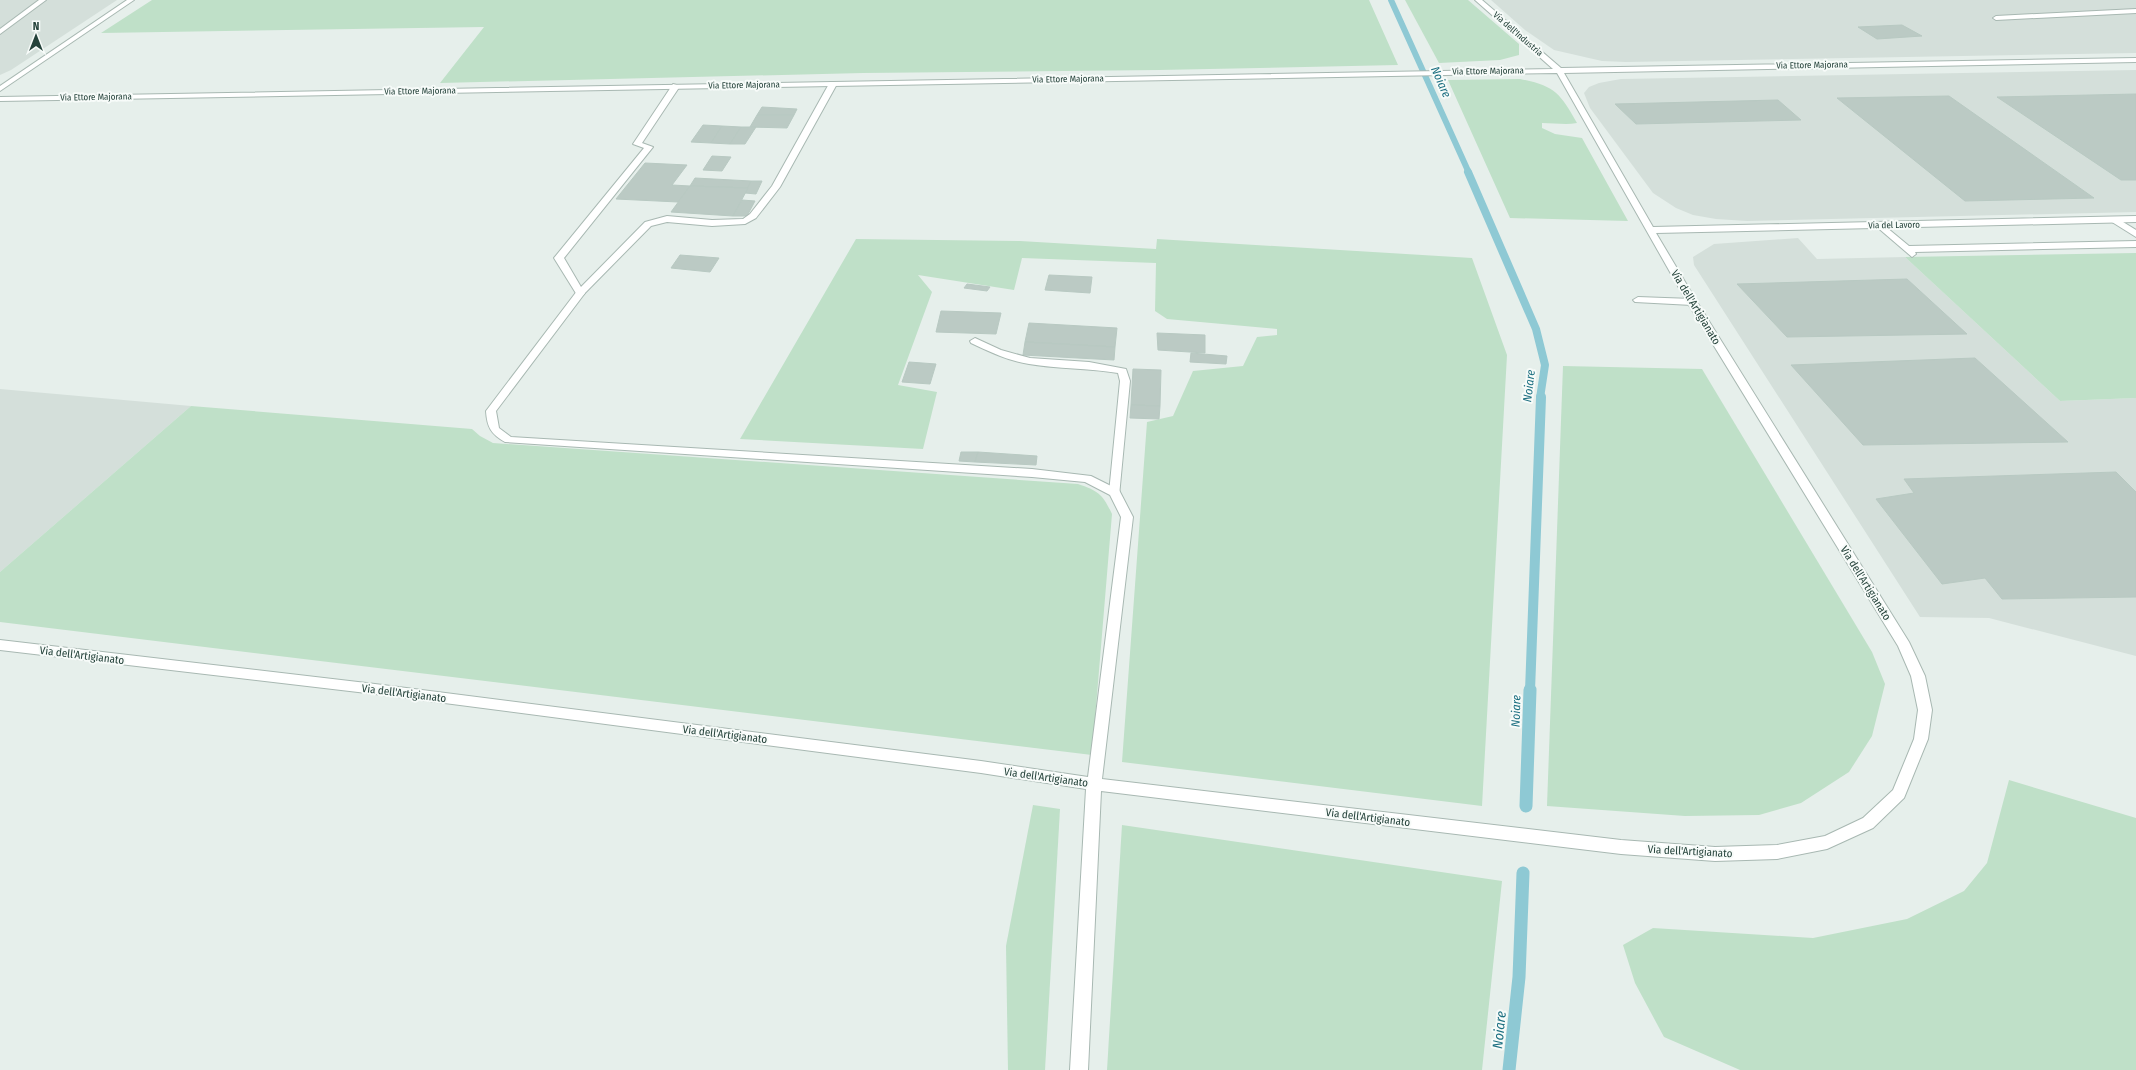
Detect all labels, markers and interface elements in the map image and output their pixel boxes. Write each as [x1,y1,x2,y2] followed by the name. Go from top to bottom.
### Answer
[1491,10,1545,59] street label: Via dell'Industria
[16,16,56,56] north arrow
[33,20,39,33] text: N
[1776,59,1848,71] street label: Via Ettore Majorana
[1428,64,1454,100] water label: Noiare
[1452,65,1524,77] street label: Via Ettore Majorana
[1032,73,1104,85] street label: Via Ettore Majorana
[708,79,780,91] street label: Via Ettore Majorana
[384,85,456,97] street label: Via Ettore Majorana
[60,91,132,103] street label: Via Ettore Majorana
[1868,220,1920,230] street label: Via del Lavoro
[1668,268,1723,347] street label: Via dell'Artigianato
[1520,369,1538,403] water label: Noiare
[1838,544,1894,623] street label: Via dell'Artigianato
[39,644,125,667] street label: Via dell'Artigianato
[361,682,447,705] street label: Via dell'Artigianato
[1508,694,1524,727] water label: Noiare
[682,723,768,746] street label: Via dell'Artigianato
[1003,765,1089,790] street label: Via dell'Artigianato
[1325,806,1411,829] street label: Via dell'Artigianato
[1647,843,1733,860] street label: Via dell'Artigianato
[1489,1010,1510,1050] water label: Noiare

